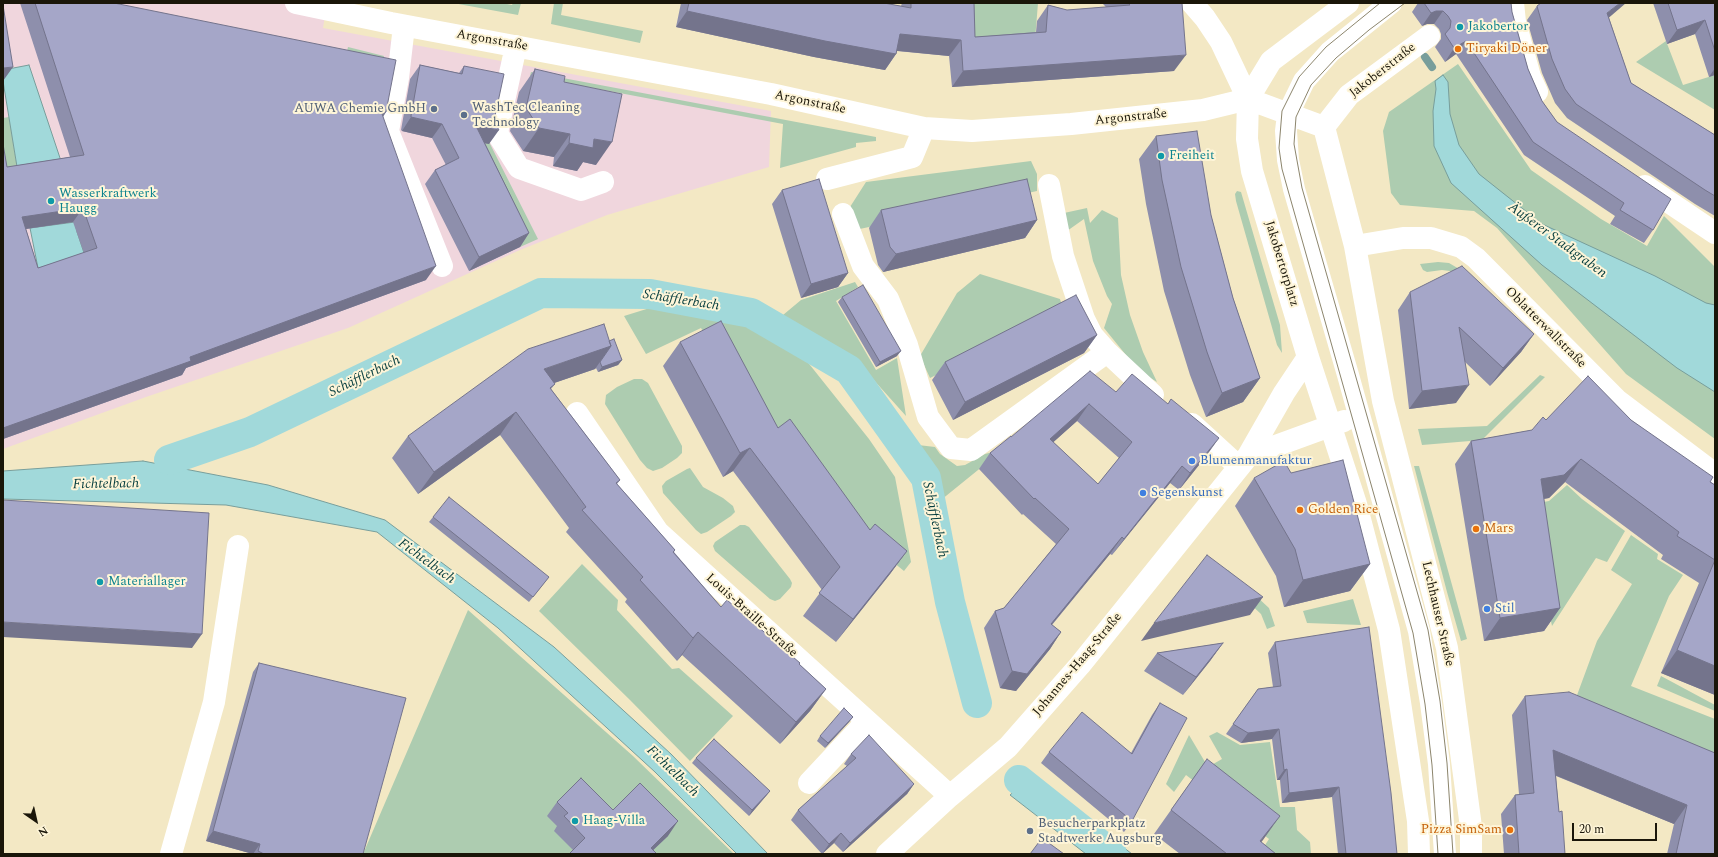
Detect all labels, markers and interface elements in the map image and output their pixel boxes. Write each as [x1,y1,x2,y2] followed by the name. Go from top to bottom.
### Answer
[1468,19,1529,35] place label: Jakobertor
[1455,22,1465,32] marker: Jakobertor
[455,27,529,55] street label: Argonstraße
[1347,40,1419,102] street label: Jakoberstraße
[1466,41,1547,57] place label: Tiryaki Döner
[1453,44,1463,54] marker: Tiryaki Döner
[773,88,847,118] street label: Argonstraße
[472,100,580,131] place label: WashTec Cleaning Technology
[294,101,426,117] place label: AUWA Chemie GmbH
[429,104,439,114] marker: AUWA Chemie GmbH
[1094,106,1168,130] street label: Argonstraße
[459,110,469,120] marker: WashTec Cleaning Technology
[1169,148,1215,164] place label: Freiheit
[1156,151,1166,161] marker: Freiheit
[59,186,157,217] place label: Wasserkraftwerk Haugg
[46,196,56,206] marker: Wasserkraftwerk Haugg
[1504,200,1610,282] water label: Äußerer Stadtgraben
[1261,219,1301,309] street label: Jakobertorplatz
[1501,284,1589,372] street label: Oblatterwallstraße
[642,287,720,315] water label: Schäfflerbach
[327,353,403,401] water label: Schäfflerbach
[1200,453,1312,469] place label: Blumenmanufaktur
[1187,456,1197,466] marker: Blumenmanufaktur
[73,476,139,494] water label: Fichtelbach
[918,480,950,560] water label: Schäfflerbach
[1151,485,1223,501] place label: Segenskunst
[1138,488,1148,498] marker: Segenskunst
[1308,502,1378,518] place label: Golden Rice
[1295,505,1305,515] marker: Golden Rice
[1484,521,1514,537] place label: Mars
[1471,524,1481,534] marker: Mars
[394,536,458,588] water label: Fichtelbach
[1417,560,1457,668] street label: Lechhauser Straße
[702,571,800,661] street label: Louis-Braille-Straße
[108,574,186,590] place label: Materiallager
[95,577,105,587] marker: Materiallager
[1495,601,1515,617] place label: Stil
[1482,604,1492,614] marker: Stil
[1030,610,1126,720] street label: Johannes-Haag-Straße
[642,743,702,801] water label: Fichtelbach
[16,801,56,841] north arrow
[583,813,645,829] place label: Haag-Villa
[1574,815,1659,841] scale bar
[570,816,580,826] marker: Haag-Villa
[1038,816,1162,847] place label: Besucherparkplatz Stadtwerke Augsburg
[1579,820,1604,839] text: 20 m
[35,822,51,841] text: N
[1421,822,1502,838] place label: Pizza SimSam
[1505,825,1515,835] marker: Pizza SimSam
[1025,826,1035,836] marker: Besucherparkplatz Stadtwerke Augsburg

